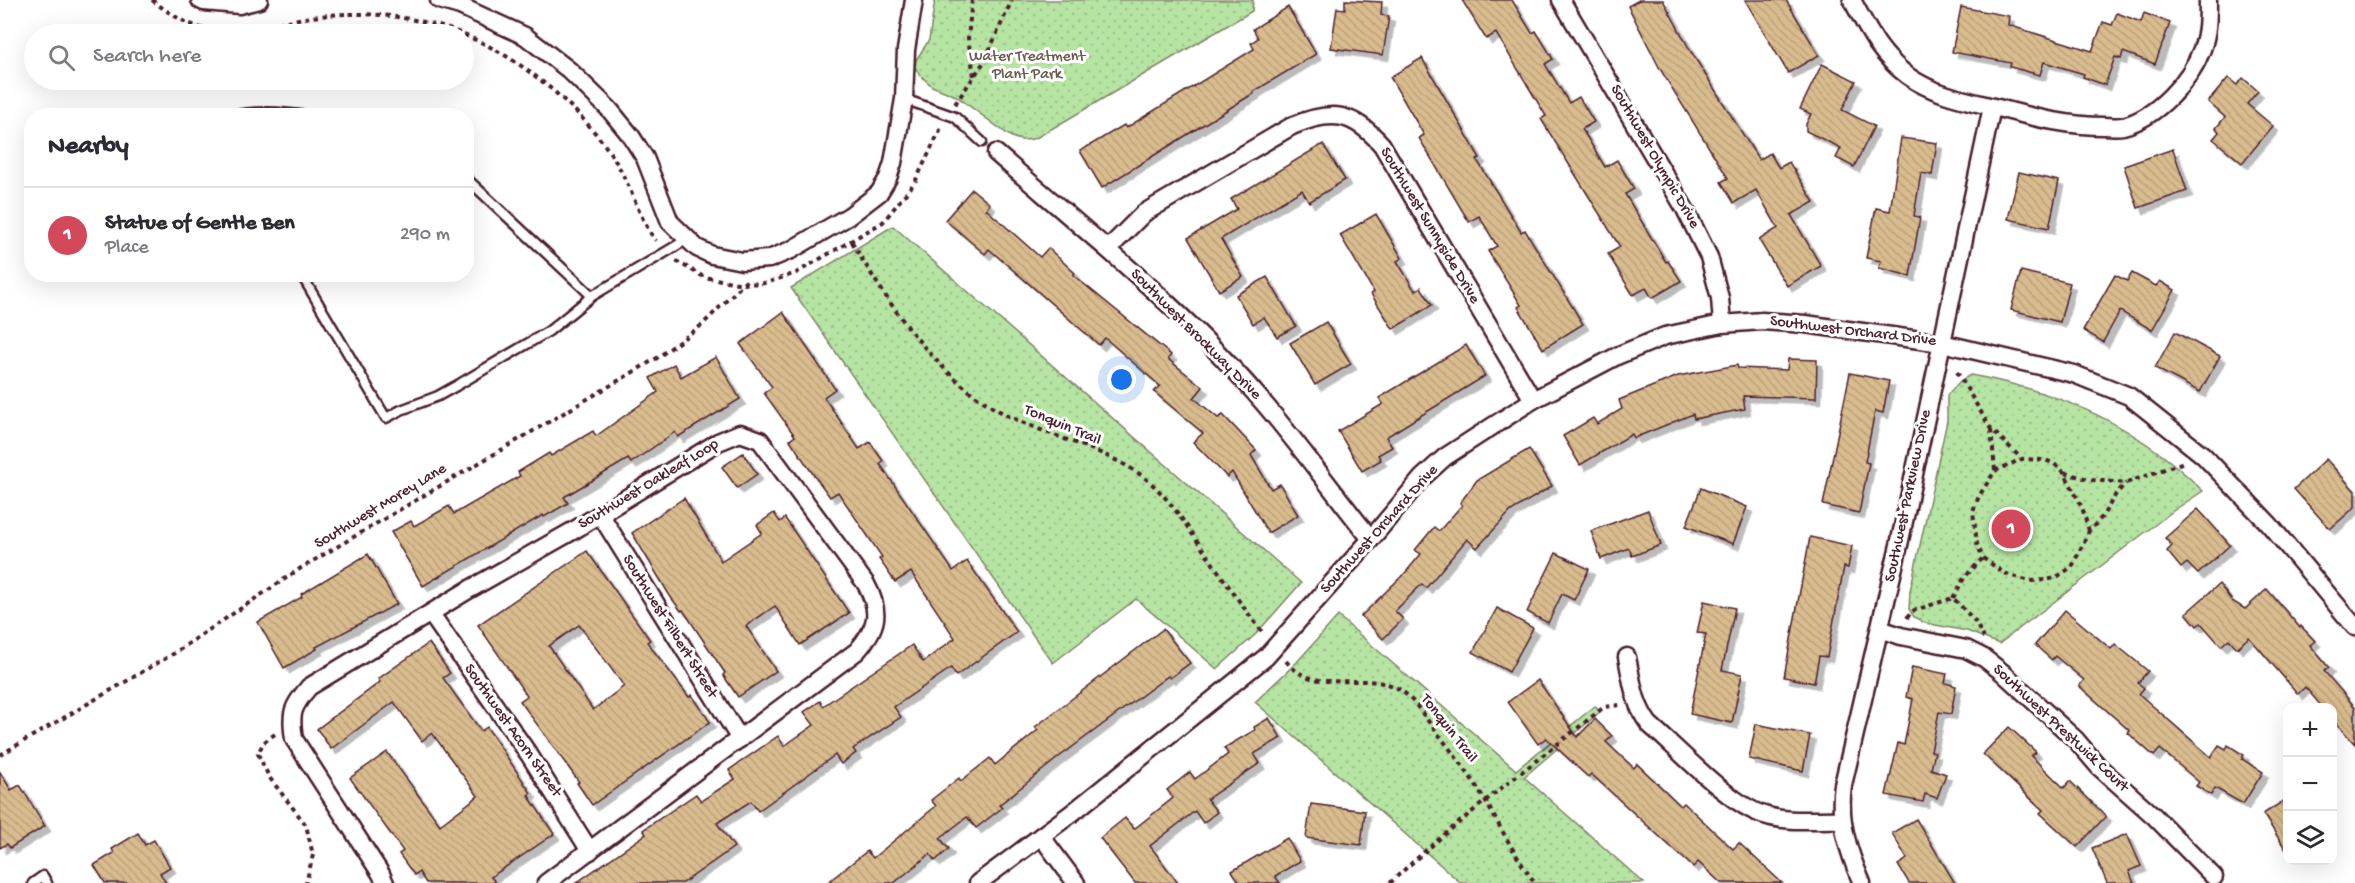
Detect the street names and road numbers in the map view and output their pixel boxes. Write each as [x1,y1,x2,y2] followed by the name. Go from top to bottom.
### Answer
[1605,82,1703,233] street label: Southwest Olympic Drive
[1375,144,1484,308] street label: Southwest Sunnyside Drive
[1125,265,1265,405] street label: Southwest Brockway Drive
[1769,312,1938,352] street label: Southwest Orchard Drive
[1020,401,1103,451] street label: Tonquin Trail
[1881,407,1937,584] street label: Southwest Parkview Drive
[575,435,723,534] street label: Southwest Oakleaf Loop
[311,460,451,554] street label: Southwest Morey Lane
[1317,461,1443,598] street label: Southwest Orchard Drive
[617,552,722,704] street label: Southwest Filbert Street
[459,661,566,802] street label: Southwest Acorn Street
[1988,661,2133,798] street label: Southwest Prestwick Court
[1415,690,1481,767] street label: Tonquin Trail

